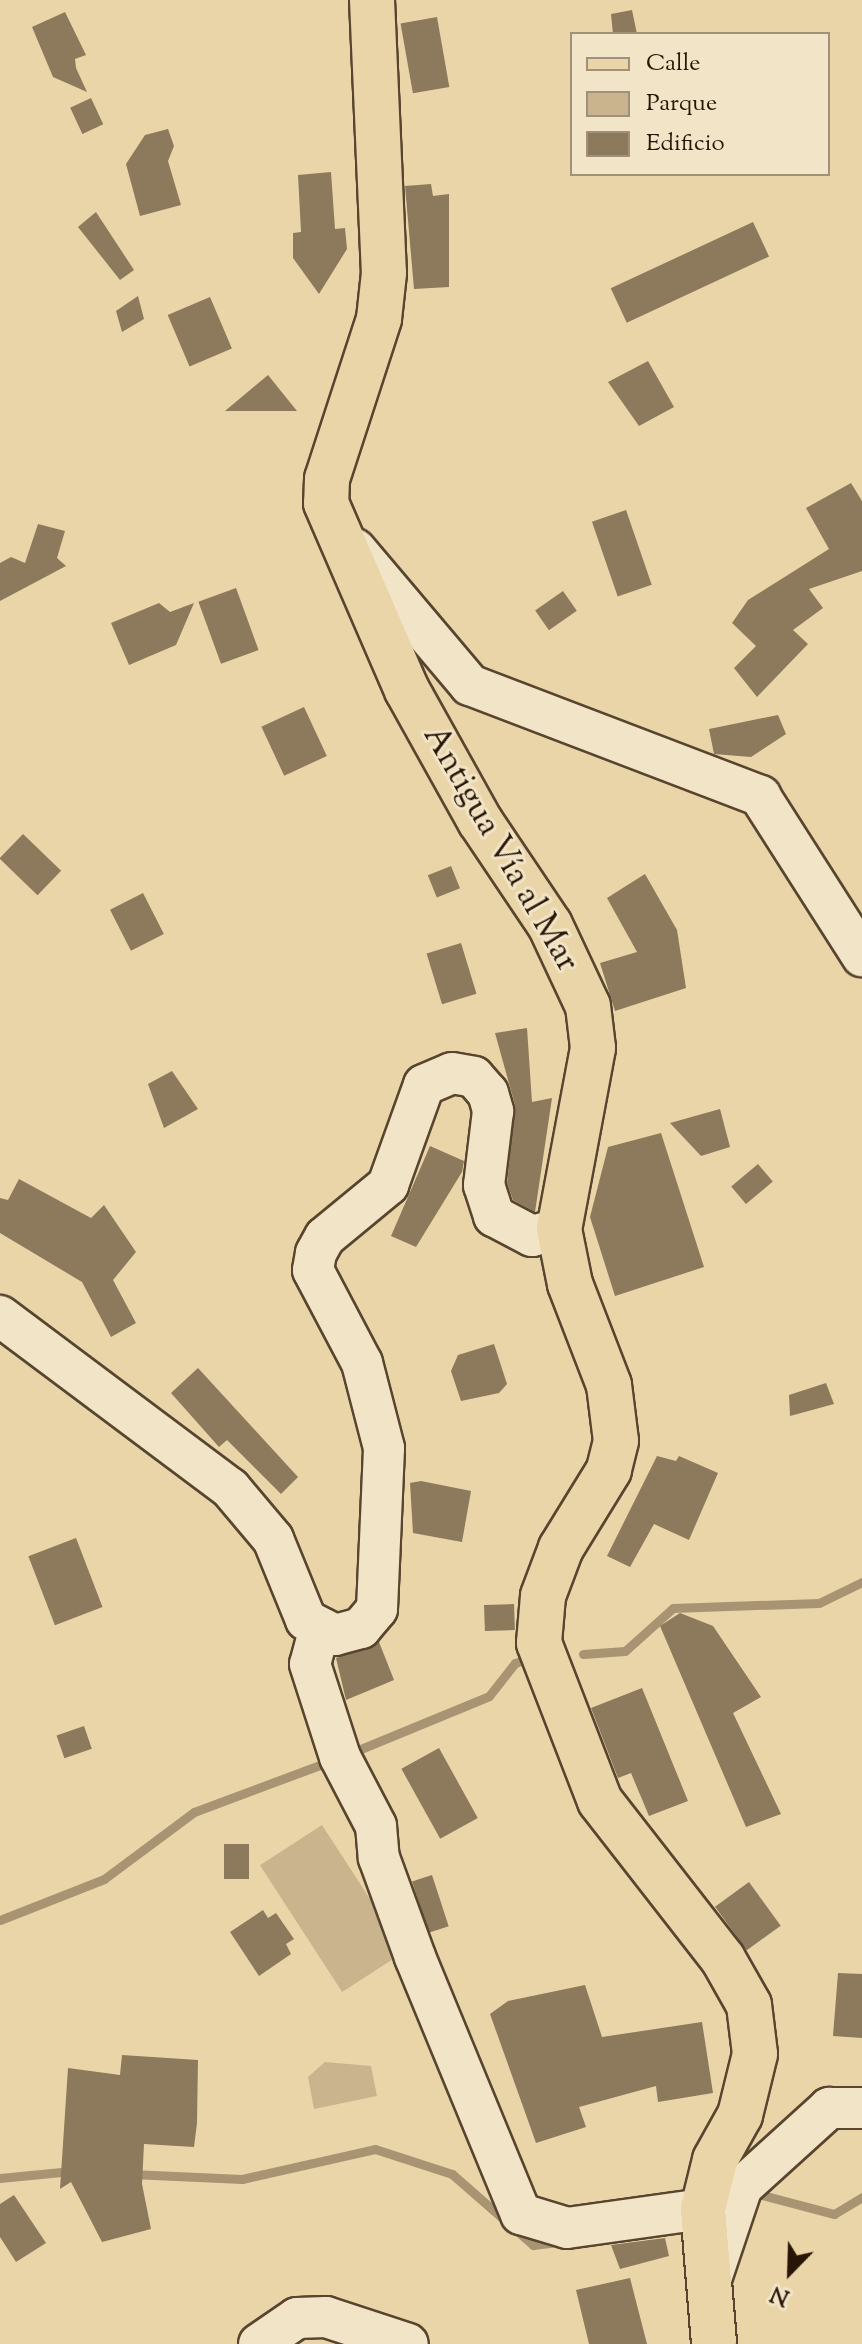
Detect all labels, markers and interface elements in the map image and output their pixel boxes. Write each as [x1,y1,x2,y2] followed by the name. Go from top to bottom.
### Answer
[570,32,830,176] legend
[646,47,700,81] text: Calle
[646,87,717,121] text: Parque
[646,127,725,161] text: Edificio
[413,719,587,979] street label: Antigua Vía al Mar
[750,2232,830,2312] north arrow
[766,2276,795,2312] text: N

